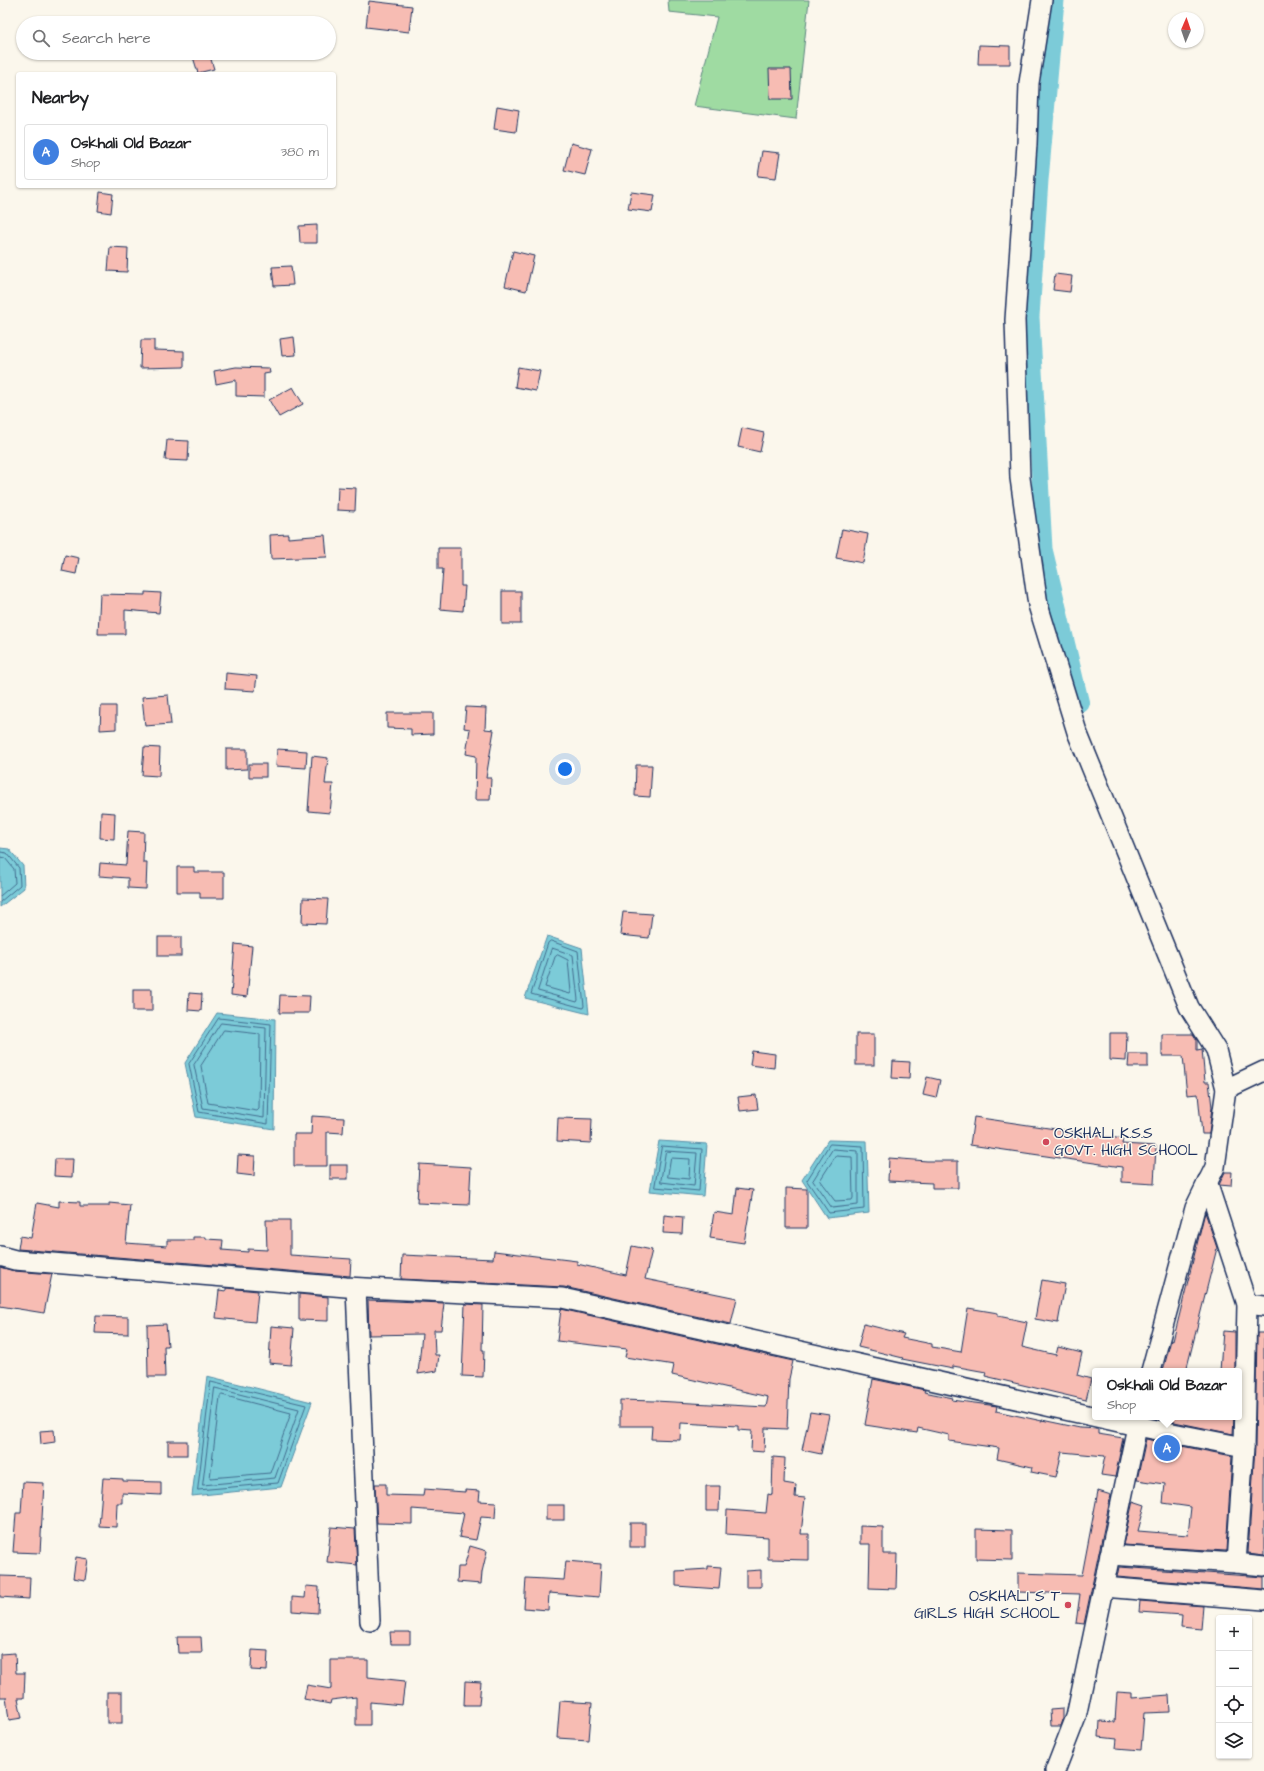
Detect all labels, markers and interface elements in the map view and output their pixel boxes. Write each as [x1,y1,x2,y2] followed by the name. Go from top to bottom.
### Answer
[1168,12,1204,48] north arrow
[16,16,336,60] search box
[30,27,52,49] icon: search
[62,28,151,49] text: Search here
[32,86,89,110] text: Nearby
[71,133,191,154] text: Oskhali Old Bazar
[42,143,50,161] text: A
[280,143,319,161] text: 380 m
[71,154,100,172] text: Shop
[555,759,575,779] your location
[1054,1123,1199,1161] place label: OSKHALI K.S.S GOVT. HIGH SCHOOL
[1041,1137,1051,1147] marker: OSKHALI K.S.S GOVT. HIGH SCHOOL
[1092,1368,1242,1420] popup
[1107,1375,1227,1396] text: Oskhali Old Bazar
[1107,1396,1136,1414] text: Shop
[1154,1433,1180,1463] pin: A
[914,1586,1061,1624] place label: OSKHALI S T GIRLS HIGH SCHOOL
[1063,1600,1073,1610] marker: OSKHALI S T GIRLS HIGH SCHOOL
[1216,1615,1252,1759] map controls
[1216,1615,1252,1651] button: +
[1216,1651,1252,1687] button: −
[1216,1687,1252,1723] button: locate
[1216,1723,1252,1759] button: layers

